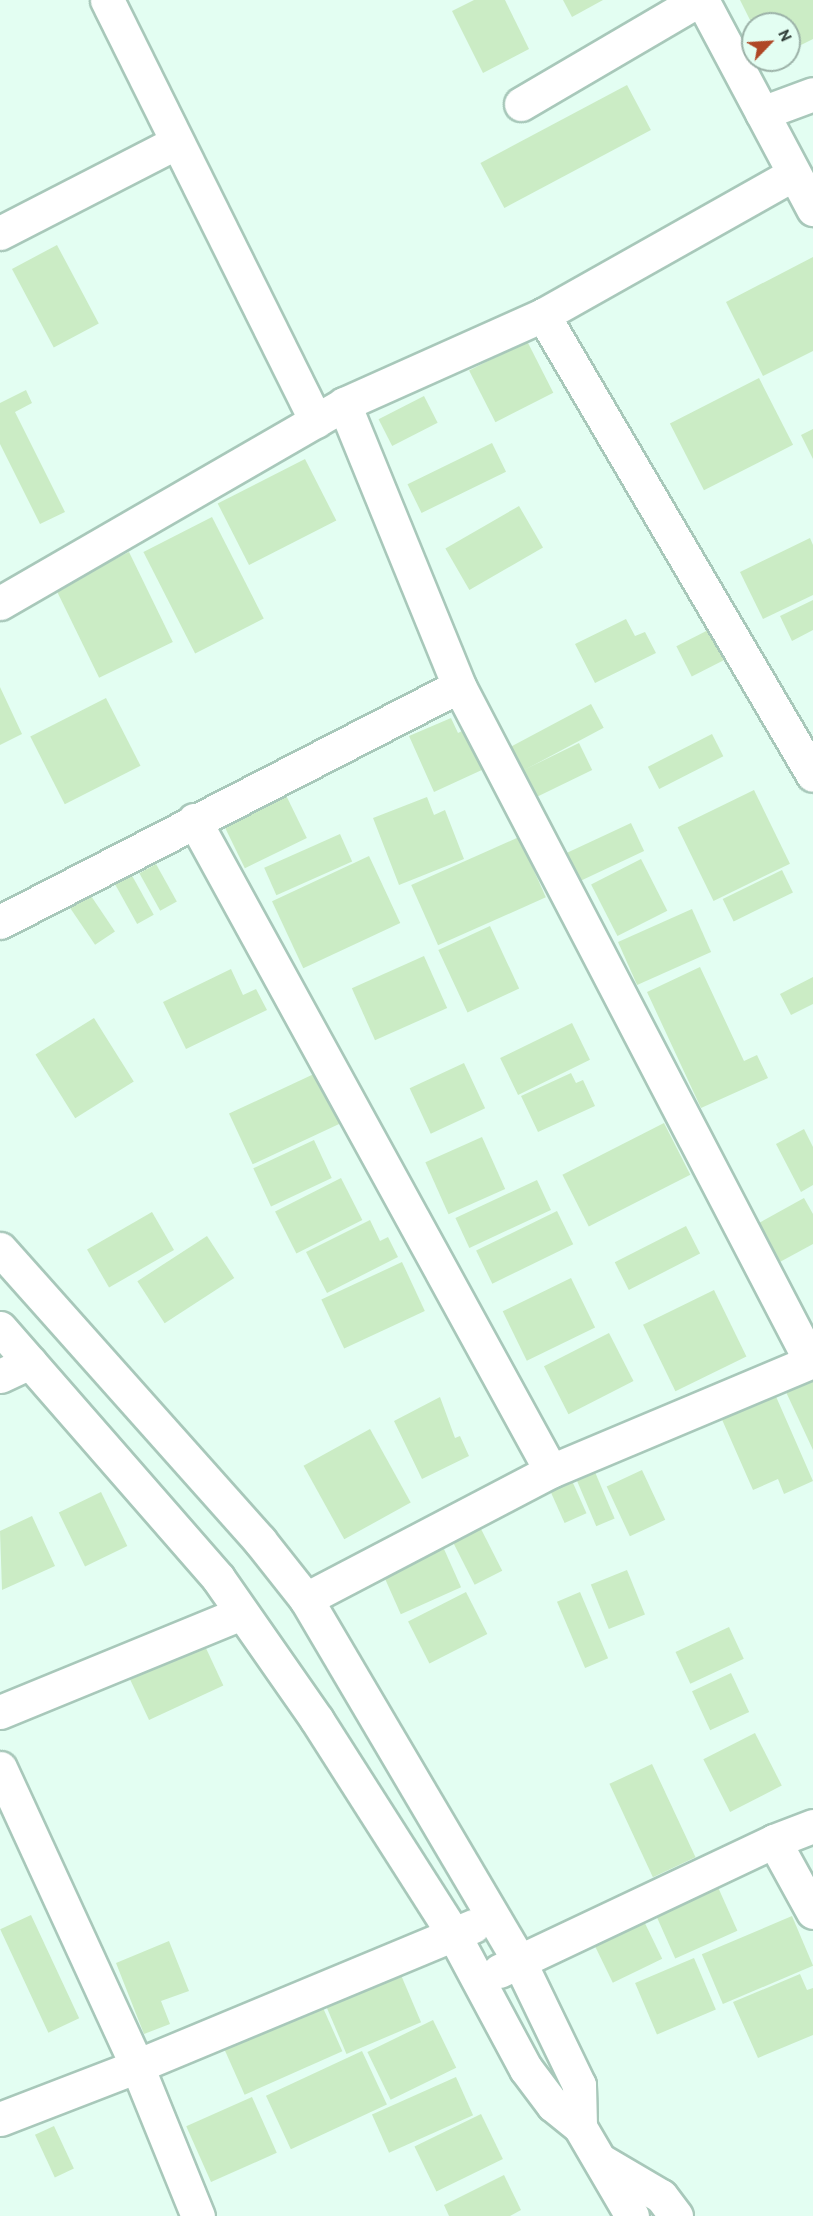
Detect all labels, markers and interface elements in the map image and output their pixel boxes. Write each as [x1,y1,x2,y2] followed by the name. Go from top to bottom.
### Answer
[741,12,801,72] north arrow
[774,26,797,44] text: N

